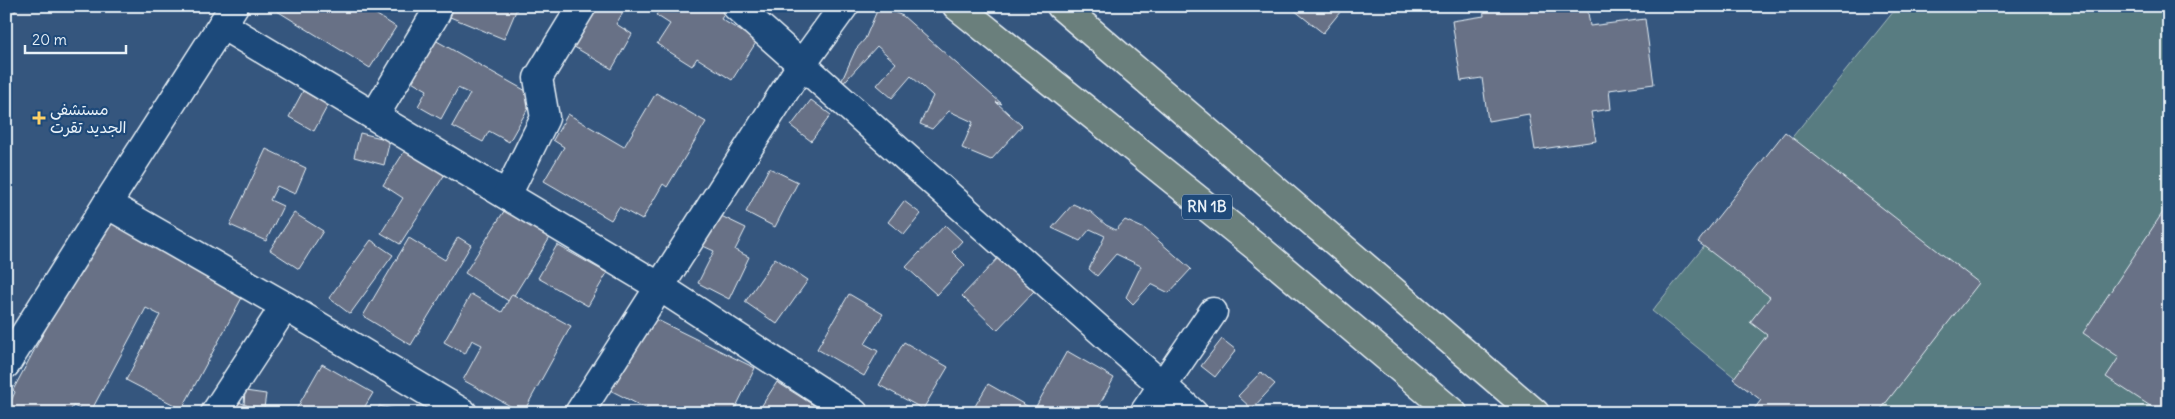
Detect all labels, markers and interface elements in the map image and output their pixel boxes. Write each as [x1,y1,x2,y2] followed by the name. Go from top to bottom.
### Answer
[25,22,126,54] scale bar
[32,30,67,49] text: 20 m
[50,99,127,137] place label: مستشفى الجديد تقرت
[32,111,46,125] marker: مستشفى الجديد تقرت
[1182,194,1232,220] road number: RN 1B

